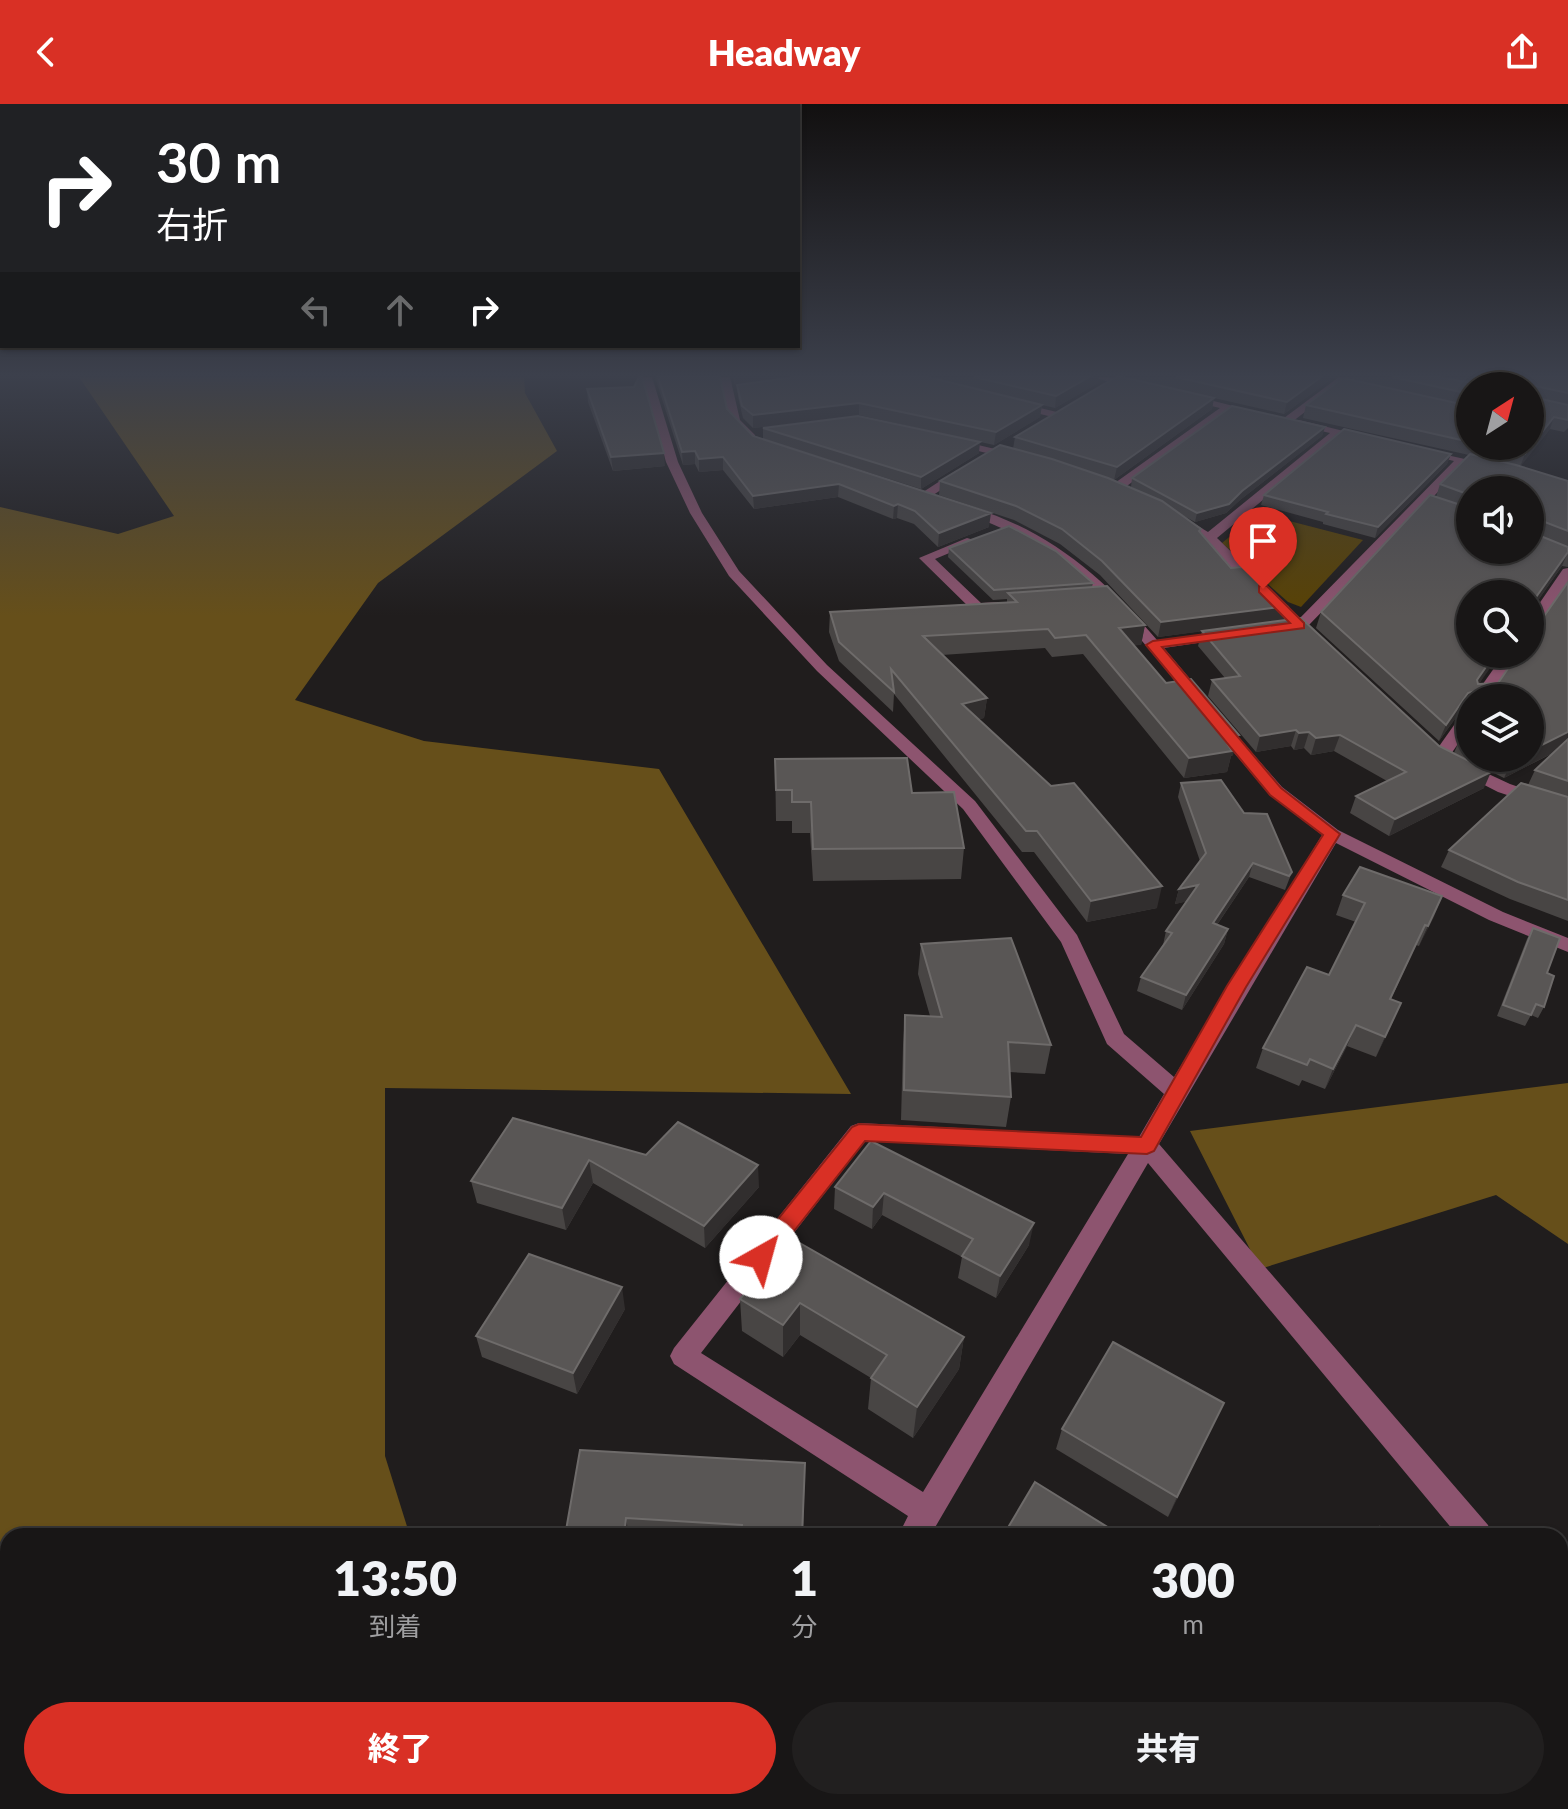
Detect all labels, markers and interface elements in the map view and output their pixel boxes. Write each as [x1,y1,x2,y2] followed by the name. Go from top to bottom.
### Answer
[24,30,68,74] icon: back
[708,30,860,74] text: Headway
[1500,30,1544,74] icon: share
[156,128,281,195] text: 30 m
[24,136,128,240] icon: right
[156,202,228,246] text: 右折
[294,288,338,332] icon: left
[378,288,422,332] icon: ahead
[462,288,506,332] icon: right
[1456,372,1544,460] north arrow
[1456,372,1544,772] map controls
[1456,476,1544,564] button: sound
[1229,507,1297,589] pin
[1241,519,1285,563] icon: arrive
[1456,580,1544,668] button: search
[1456,684,1544,772] button: layers
[719,1215,803,1299] position arrow
[333,1549,457,1606] text: 13:50
[790,1549,818,1606] text: 1
[1151,1551,1235,1608] text: 300
[1182,1608,1204,1640] text: m
[369,1610,421,1642] text: 到着
[791,1610,817,1642] text: 分
[24,1702,776,1794] button: 終了
[792,1702,1544,1794] button: 共有

